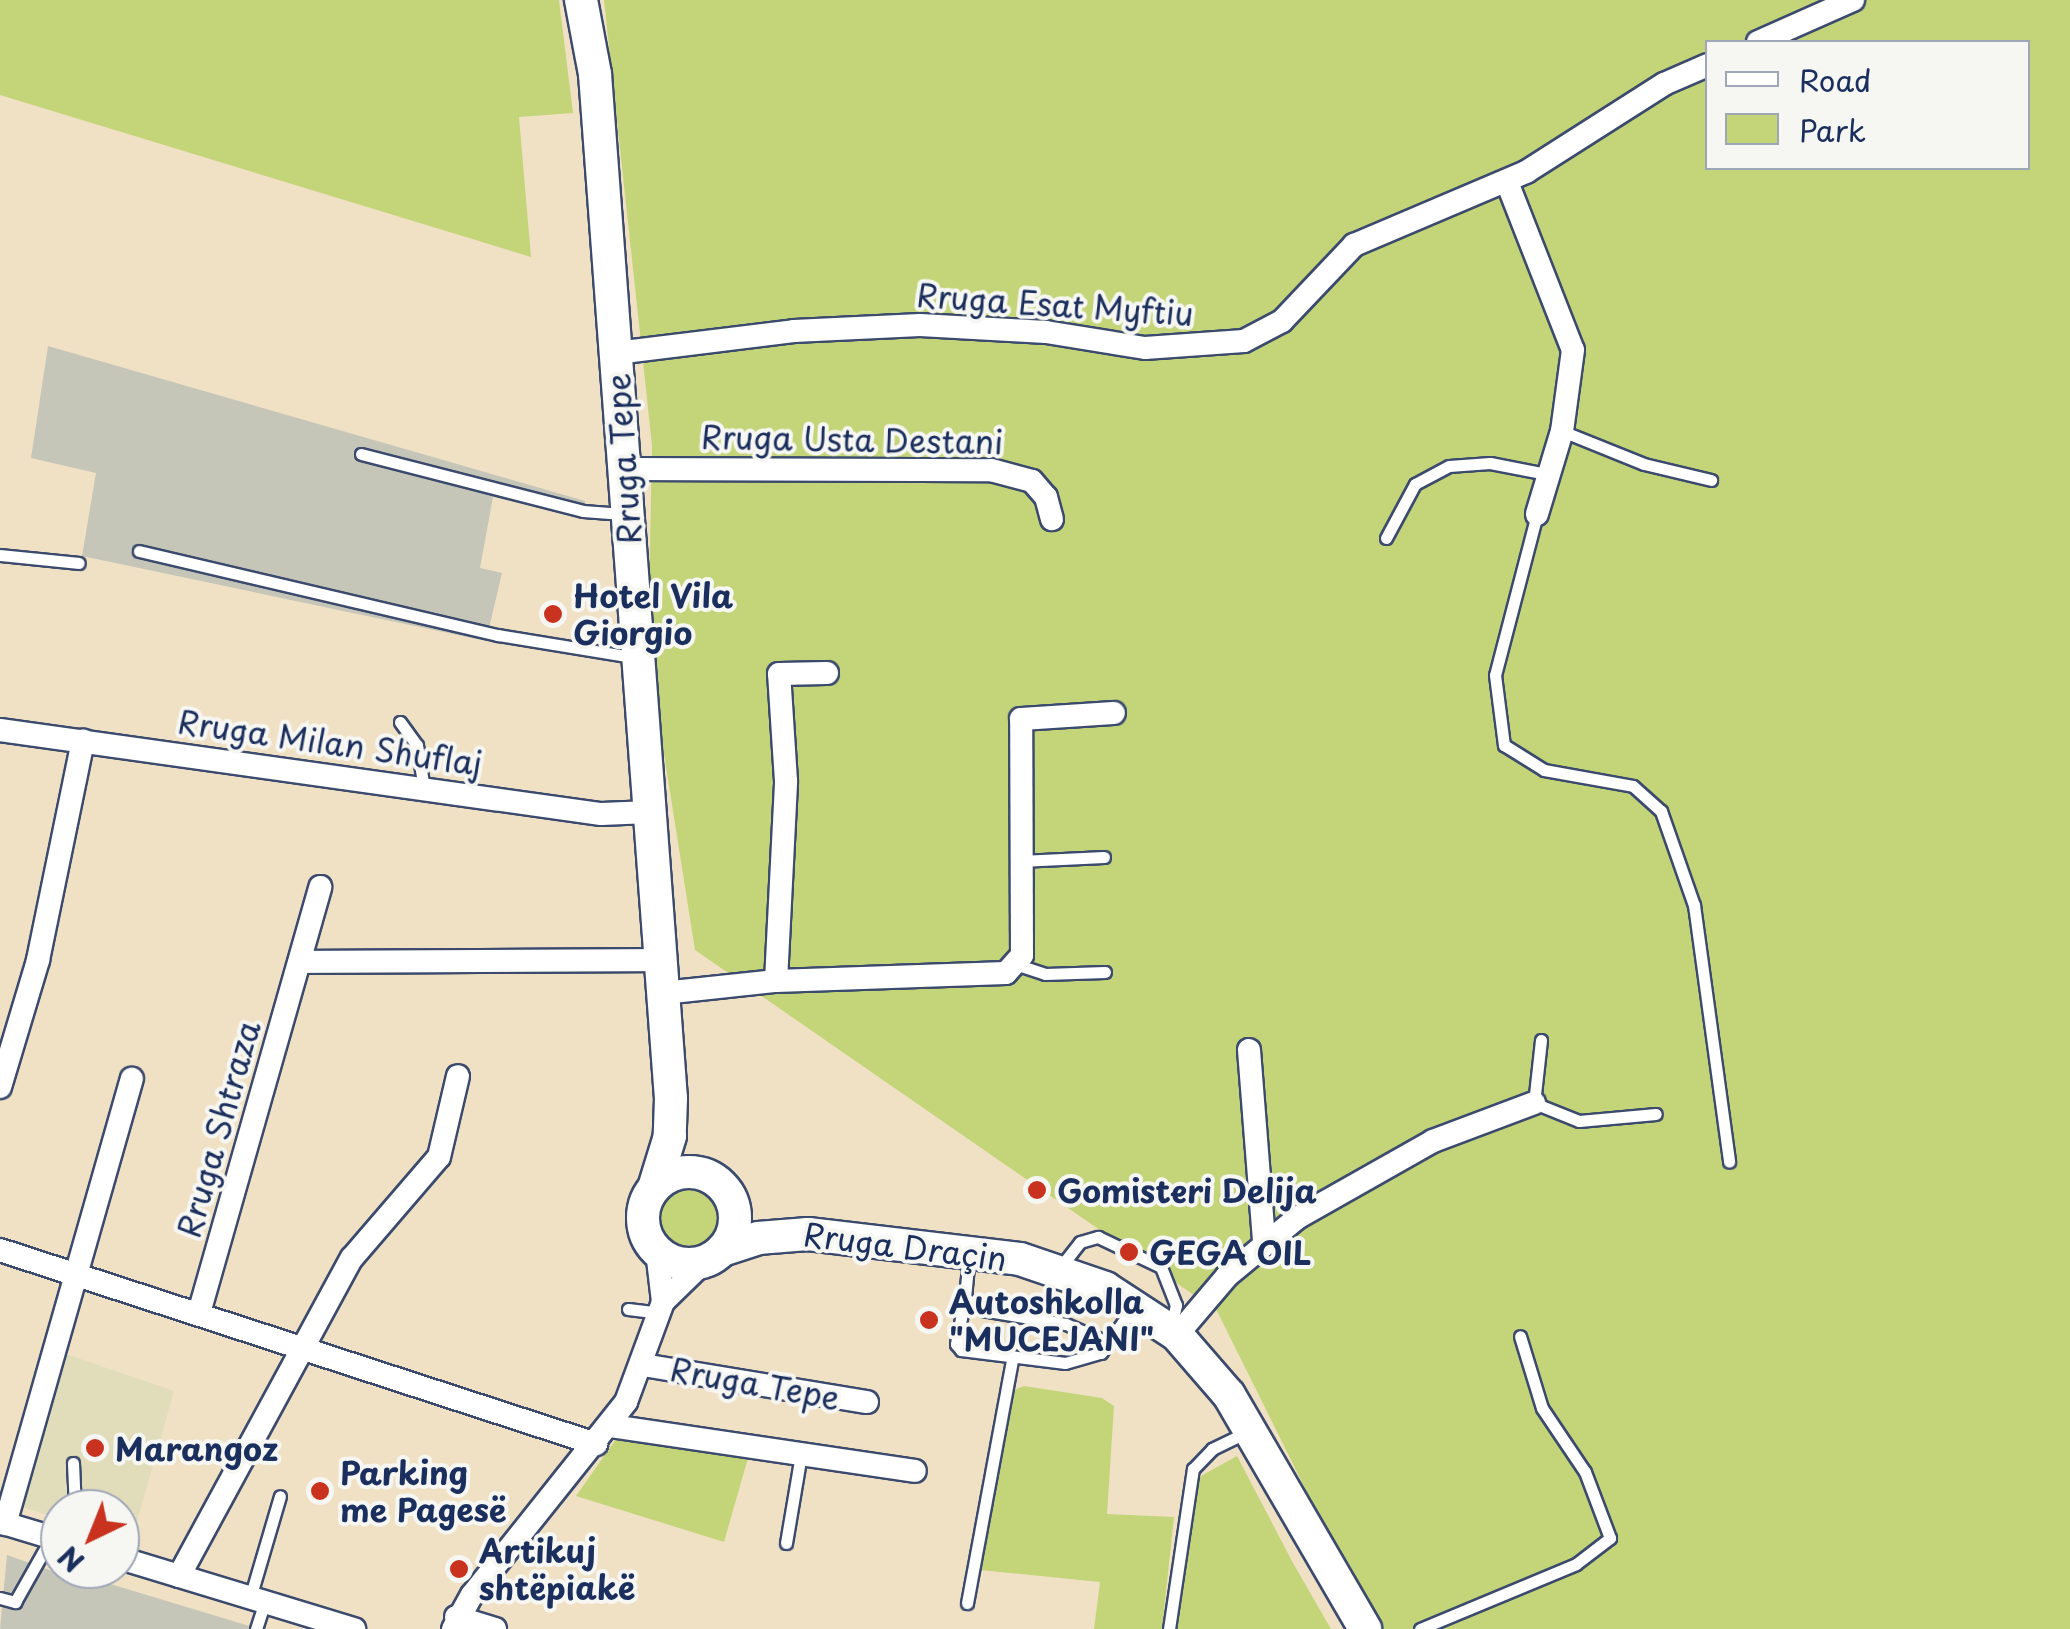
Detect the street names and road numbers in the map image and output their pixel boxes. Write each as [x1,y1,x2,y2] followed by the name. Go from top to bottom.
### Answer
[914,275,1196,333] street label: Rruga Esat Myftiu
[598,371,648,547] street label: Rruga Tepe
[701,417,1003,461] street label: Rruga Usta Destani
[175,702,485,782] street label: Rruga Milan Shuflaj
[169,1016,267,1242] street label: Rruga Shtraza
[801,1214,1009,1278] street label: Rruga Draçin
[666,1349,844,1417] street label: Rruga Tepe

